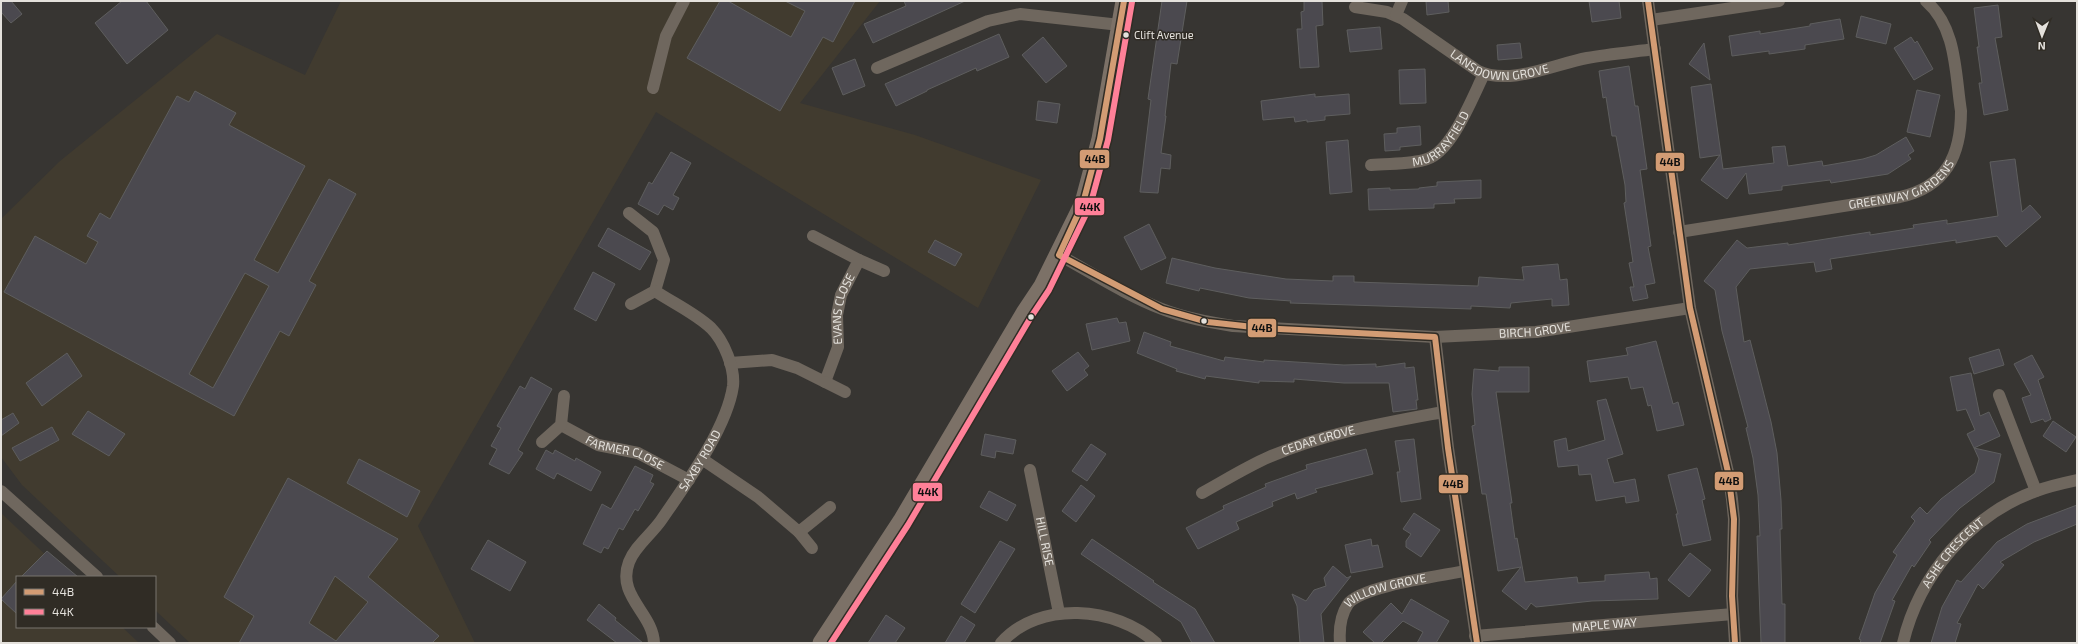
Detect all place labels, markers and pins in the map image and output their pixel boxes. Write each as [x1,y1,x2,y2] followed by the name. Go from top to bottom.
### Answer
[1134,28,1194,41] place label: Clift Avenue
[1121,30,1131,40] marker: Clift Avenue
[1026,312,1036,322] unlabelled marker
[1199,316,1209,326] unlabelled marker

